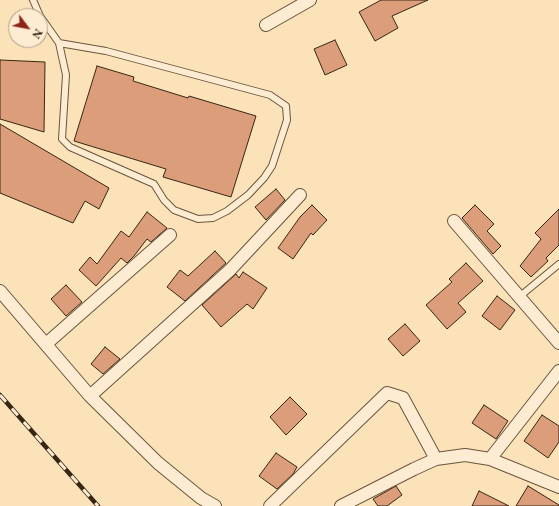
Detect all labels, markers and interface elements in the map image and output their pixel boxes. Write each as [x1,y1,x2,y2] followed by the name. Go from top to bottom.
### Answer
[8,8,48,48] north arrow
[29,26,46,41] text: N

